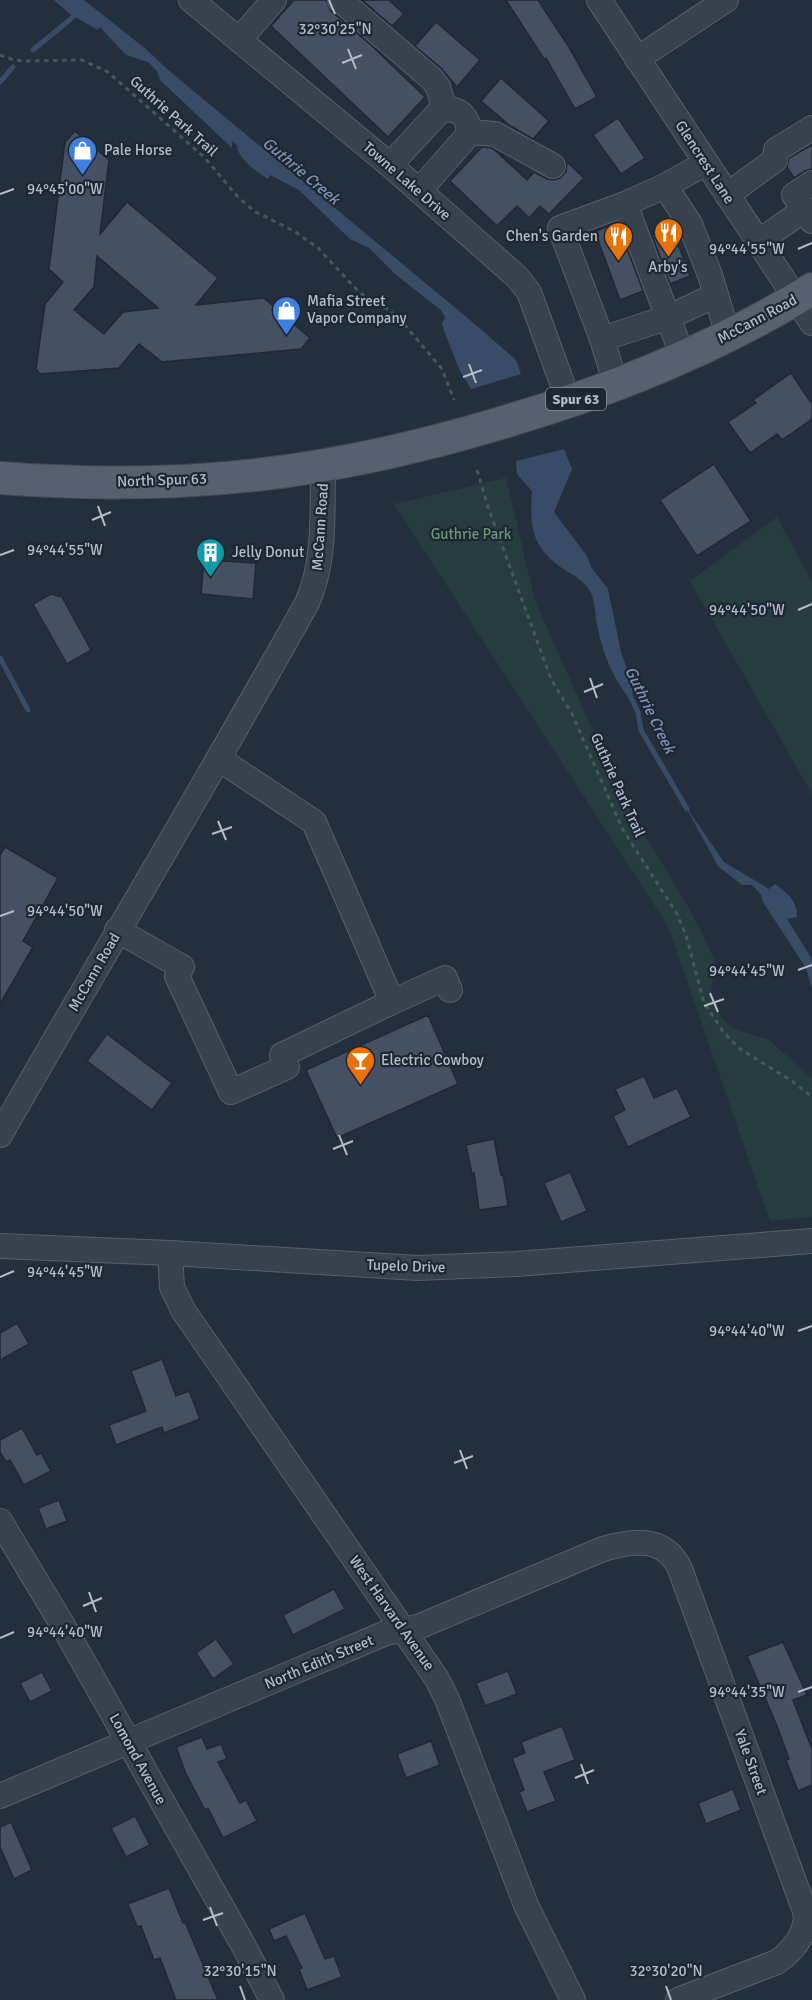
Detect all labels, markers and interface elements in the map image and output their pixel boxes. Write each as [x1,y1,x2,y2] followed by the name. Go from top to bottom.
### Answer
[298,20,372,38] text: 32°30'25"N
[126,72,222,160] street label: Guthrie Park Trail
[671,117,739,207] street label: Glencrest Lane
[258,133,345,210] water label: Guthrie Creek
[67,134,99,176] shop icon: Pale Horse
[359,138,455,224] street label: Towne Lake Drive
[104,141,172,159] place label: Pale Horse
[27,180,103,198] text: 94°45'00"W
[652,216,684,258] restaurant icon: Arby's
[603,220,635,262] restaurant icon: Chen's Garden
[506,227,598,245] place label: Chen's Garden
[709,240,785,258] text: 94°44'55"W
[648,258,688,276] place label: Arby's
[714,290,800,347] street label: McCann Road
[307,292,406,327] place label: Mafia Street Vapor Company
[270,294,302,336] shop icon: Mafia Street Vapor Company
[546,388,606,410] road number: Spur 63
[117,469,207,491] street label: North Spur 63
[308,483,332,571] street label: McCann Road
[431,525,512,543] park label: Guthrie Park
[195,536,227,578] building icon: Jelly Donut
[27,541,103,559] text: 94°44'55"W
[232,543,304,561] place label: Jelly Donut
[709,601,785,619] text: 94°44'50"W
[620,663,681,759] water label: Guthrie Creek
[587,730,649,840] street label: Guthrie Park Trail
[27,902,103,920] text: 94°44'50"W
[64,930,124,1014] street label: McCann Road
[709,962,785,980] text: 94°44'45"W
[344,1044,376,1086] bar icon: Electric Cowboy
[381,1051,484,1069] place label: Electric Cowboy
[366,1256,446,1276] street label: Tupelo Drive
[27,1263,103,1281] text: 94°44'45"W
[709,1322,785,1340] text: 94°44'40"W
[345,1552,439,1674] street label: West Harvard Avenue
[27,1623,103,1641] text: 94°44'40"W
[262,1631,376,1693] street label: North Edith Street
[709,1683,785,1701] text: 94°44'35"W
[106,1710,170,1808] street label: Lomond Avenue
[731,1727,771,1797] street label: Yale Street
[203,1962,277,1980] text: 32°30'15"N
[629,1962,703,1980] text: 32°30'20"N

